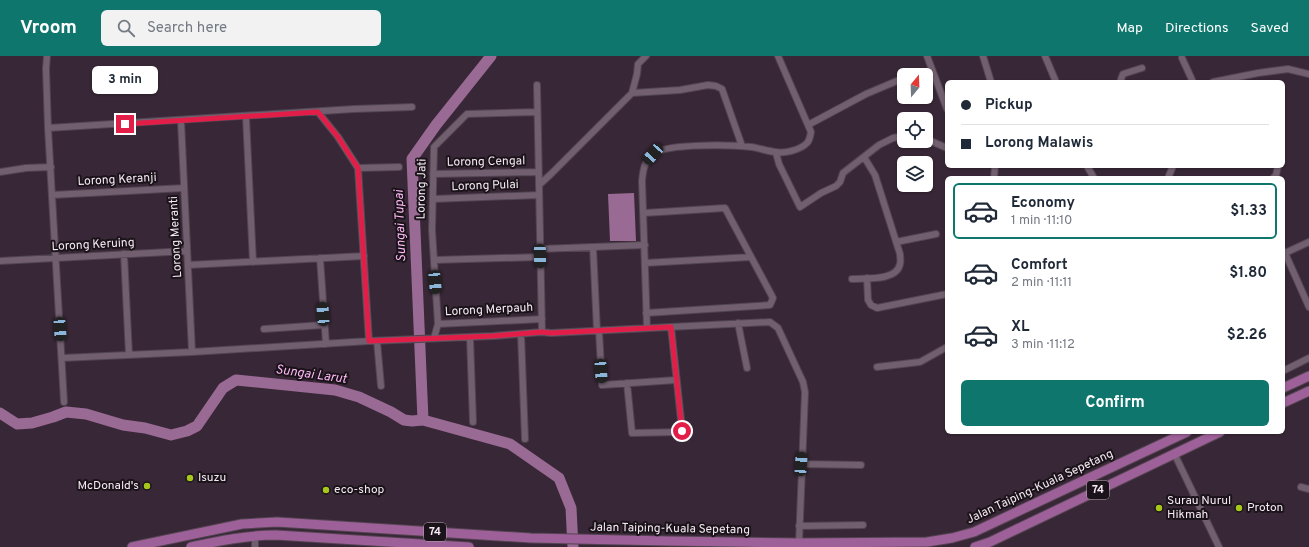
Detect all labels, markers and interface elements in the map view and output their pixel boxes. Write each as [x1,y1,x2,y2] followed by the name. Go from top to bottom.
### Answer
[101,10,381,46] search box
[20,16,77,40] text: Vroom
[115,17,137,39] icon: search
[147,19,227,38] text: Search here
[1117,20,1143,37] text: Map
[1165,20,1229,37] text: Directions
[1251,20,1289,37] text: Saved
[92,66,158,94] callout: 3 min
[897,68,933,104] north arrow
[897,68,933,192] map controls
[108,72,142,88] text: 3 min
[985,96,1033,115] text: Pickup
[897,112,933,148] button: locate
[116,115,134,133] route end
[985,134,1093,153] text: Lorong Malawis
[641,141,665,167] car
[447,153,525,171] street label: Lorong Cengal
[897,156,933,192] button: layers
[413,158,431,220] street label: Lorong Jati
[77,170,157,190] street label: Lorong Keranji
[451,177,519,195] street label: Lorong Pulai
[392,189,410,262] water label: Sungai Tupai
[963,193,999,229] icon: car
[1011,194,1075,213] text: Economy
[166,196,186,278] street label: Lorong Meranti
[1230,202,1267,221] text: $1.33
[1011,213,1072,229] text: 1 min · 11:10
[51,235,135,255] street label: Lorong Keruing
[534,244,546,268] car
[963,255,999,291] icon: car
[1011,256,1068,275] text: Comfort
[1229,264,1267,283] text: $1.80
[428,270,442,294] car
[1011,275,1072,291] text: 2 min · 11:11
[444,300,534,320] street label: Lorong Merpauh
[316,302,330,326] car
[53,317,67,341] car
[963,317,999,353] icon: car
[1011,318,1029,337] text: XL
[1227,326,1267,345] text: $2.26
[1011,337,1075,353] text: 3 min · 11:12
[594,359,608,383] car
[274,362,349,388] water label: Sungai Larut
[961,380,1269,426] button: Confirm
[673,422,691,440] route start
[964,446,1116,528] street label: Jalan Taiping-Kuala Sepetang
[794,452,808,476] car
[198,470,226,486] place label: Isuzu
[185,473,195,483] marker: Isuzu
[77,478,139,494] place label: McDonald's
[142,481,152,491] marker: McDonald's
[1087,481,1109,499] road number: 74
[334,482,385,498] place label: eco-shop
[321,485,331,495] marker: eco-shop
[1167,493,1231,523] place label: Surau Nurul Hikmah
[1247,500,1283,516] place label: Proton
[1154,503,1164,513] marker: Surau Nurul Hikmah
[1234,503,1244,513] marker: Proton
[590,520,750,538] street label: Jalan Taiping-Kuala Sepetang
[424,523,446,541] road number: 74

